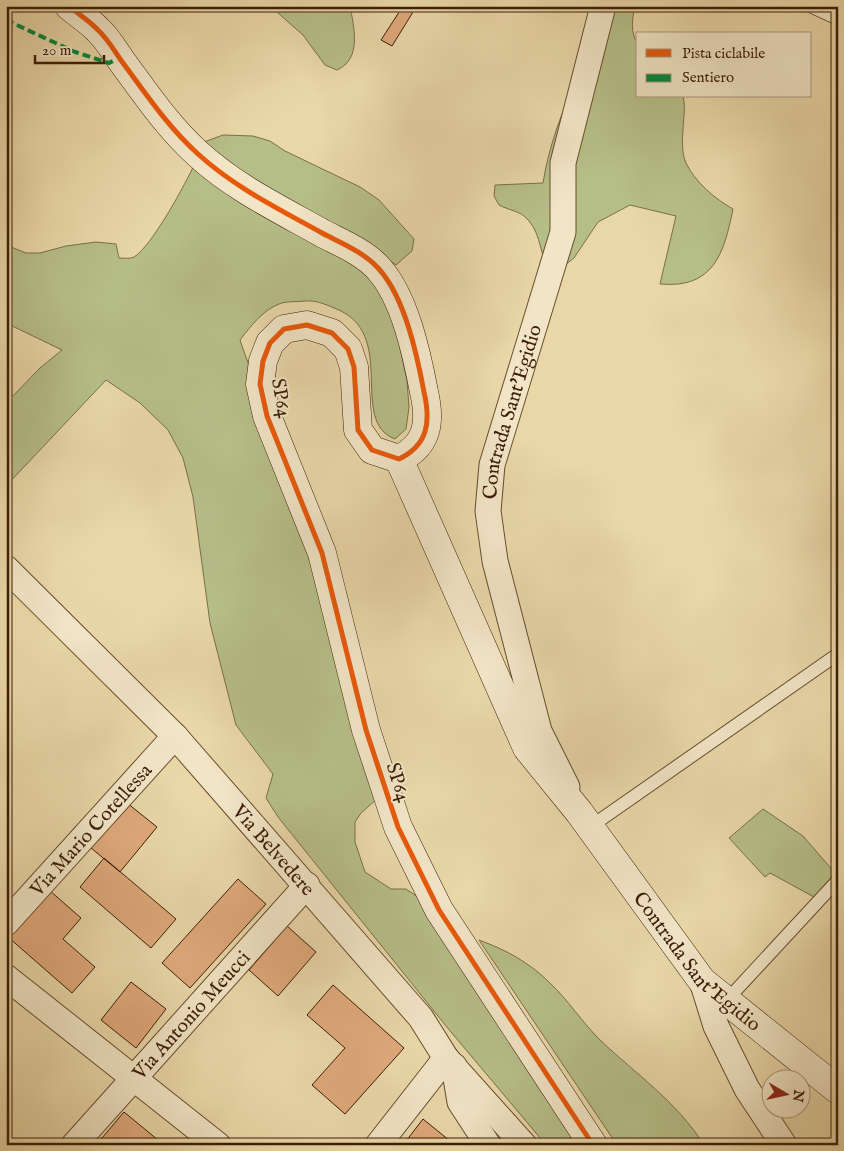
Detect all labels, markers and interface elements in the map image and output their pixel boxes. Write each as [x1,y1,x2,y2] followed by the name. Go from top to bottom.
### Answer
[35,32,104,64] scale bar
[636,32,812,98] legend
[42,41,72,60] text: 20 m
[682,44,765,63] text: Pista ciclabile
[682,68,734,87] text: Sentiero
[478,321,548,500] street label: Contrada Sant'Egidio
[265,376,296,420] street label: SP64
[24,759,158,903] street label: Via Mario Cotellessa
[379,760,416,806] street label: SP64
[226,799,320,902] street label: Via Belvedere
[627,887,766,1038] street label: Contrada Sant'Egidio
[127,946,256,1086] street label: Via Antonio Meucci
[762,1068,812,1118] north arrow
[788,1087,808,1103] text: N

